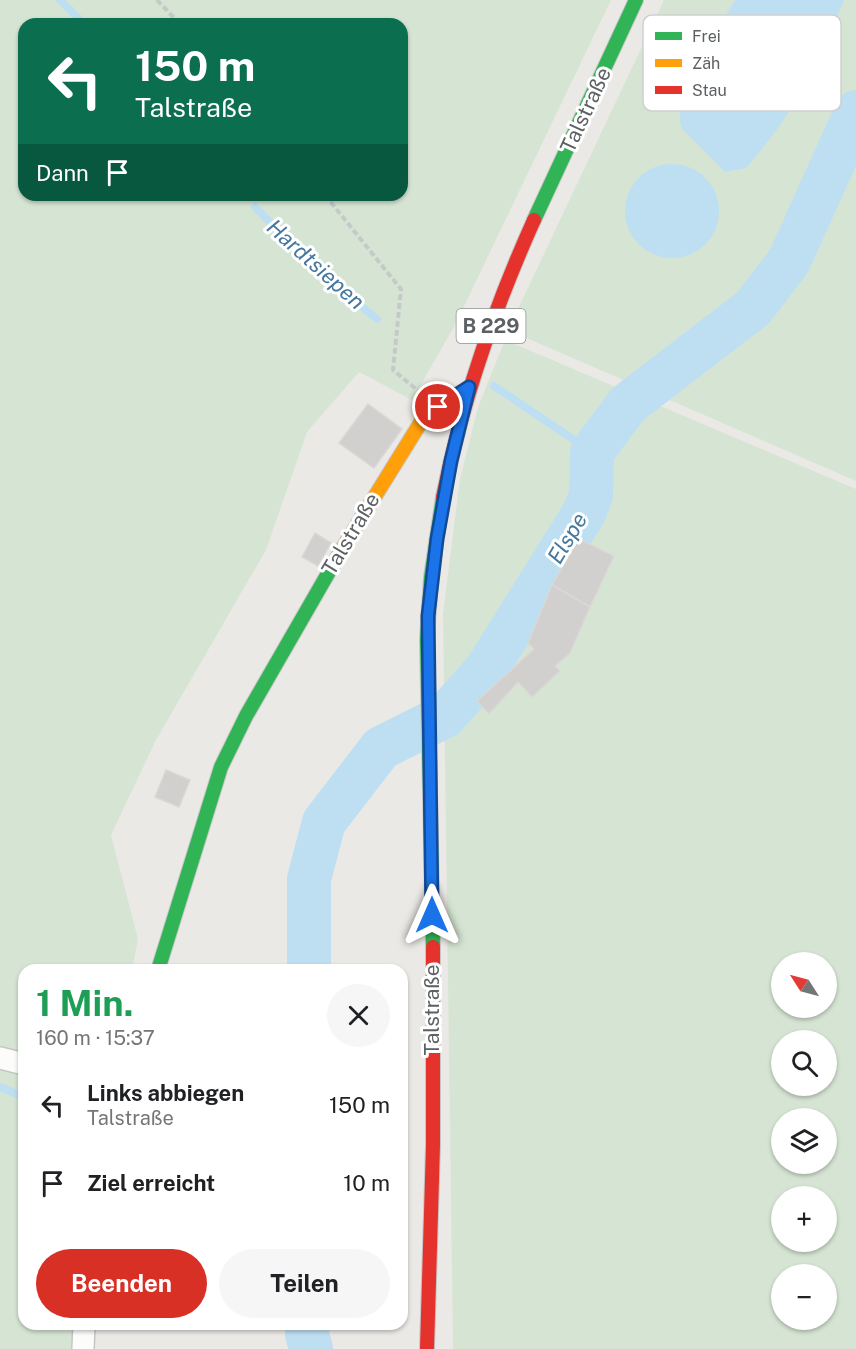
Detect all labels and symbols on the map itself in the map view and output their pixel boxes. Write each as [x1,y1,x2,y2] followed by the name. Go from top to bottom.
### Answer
[643,15,841,111] legend
[692,27,721,46] text: Frei
[692,54,720,73] text: Zäh
[555,63,616,156] street label: Talstraße
[692,81,727,100] text: Stau
[262,214,370,314] water label: Hardtsiepen
[456,309,526,343] road number: B 229
[412,381,463,432] pin
[316,488,385,579] street label: Talstraße
[542,508,592,568] water label: Elspe
[400,883,464,947] position arrow
[771,952,837,1018] north arrow
[419,964,444,1056] street label: Talstraße

